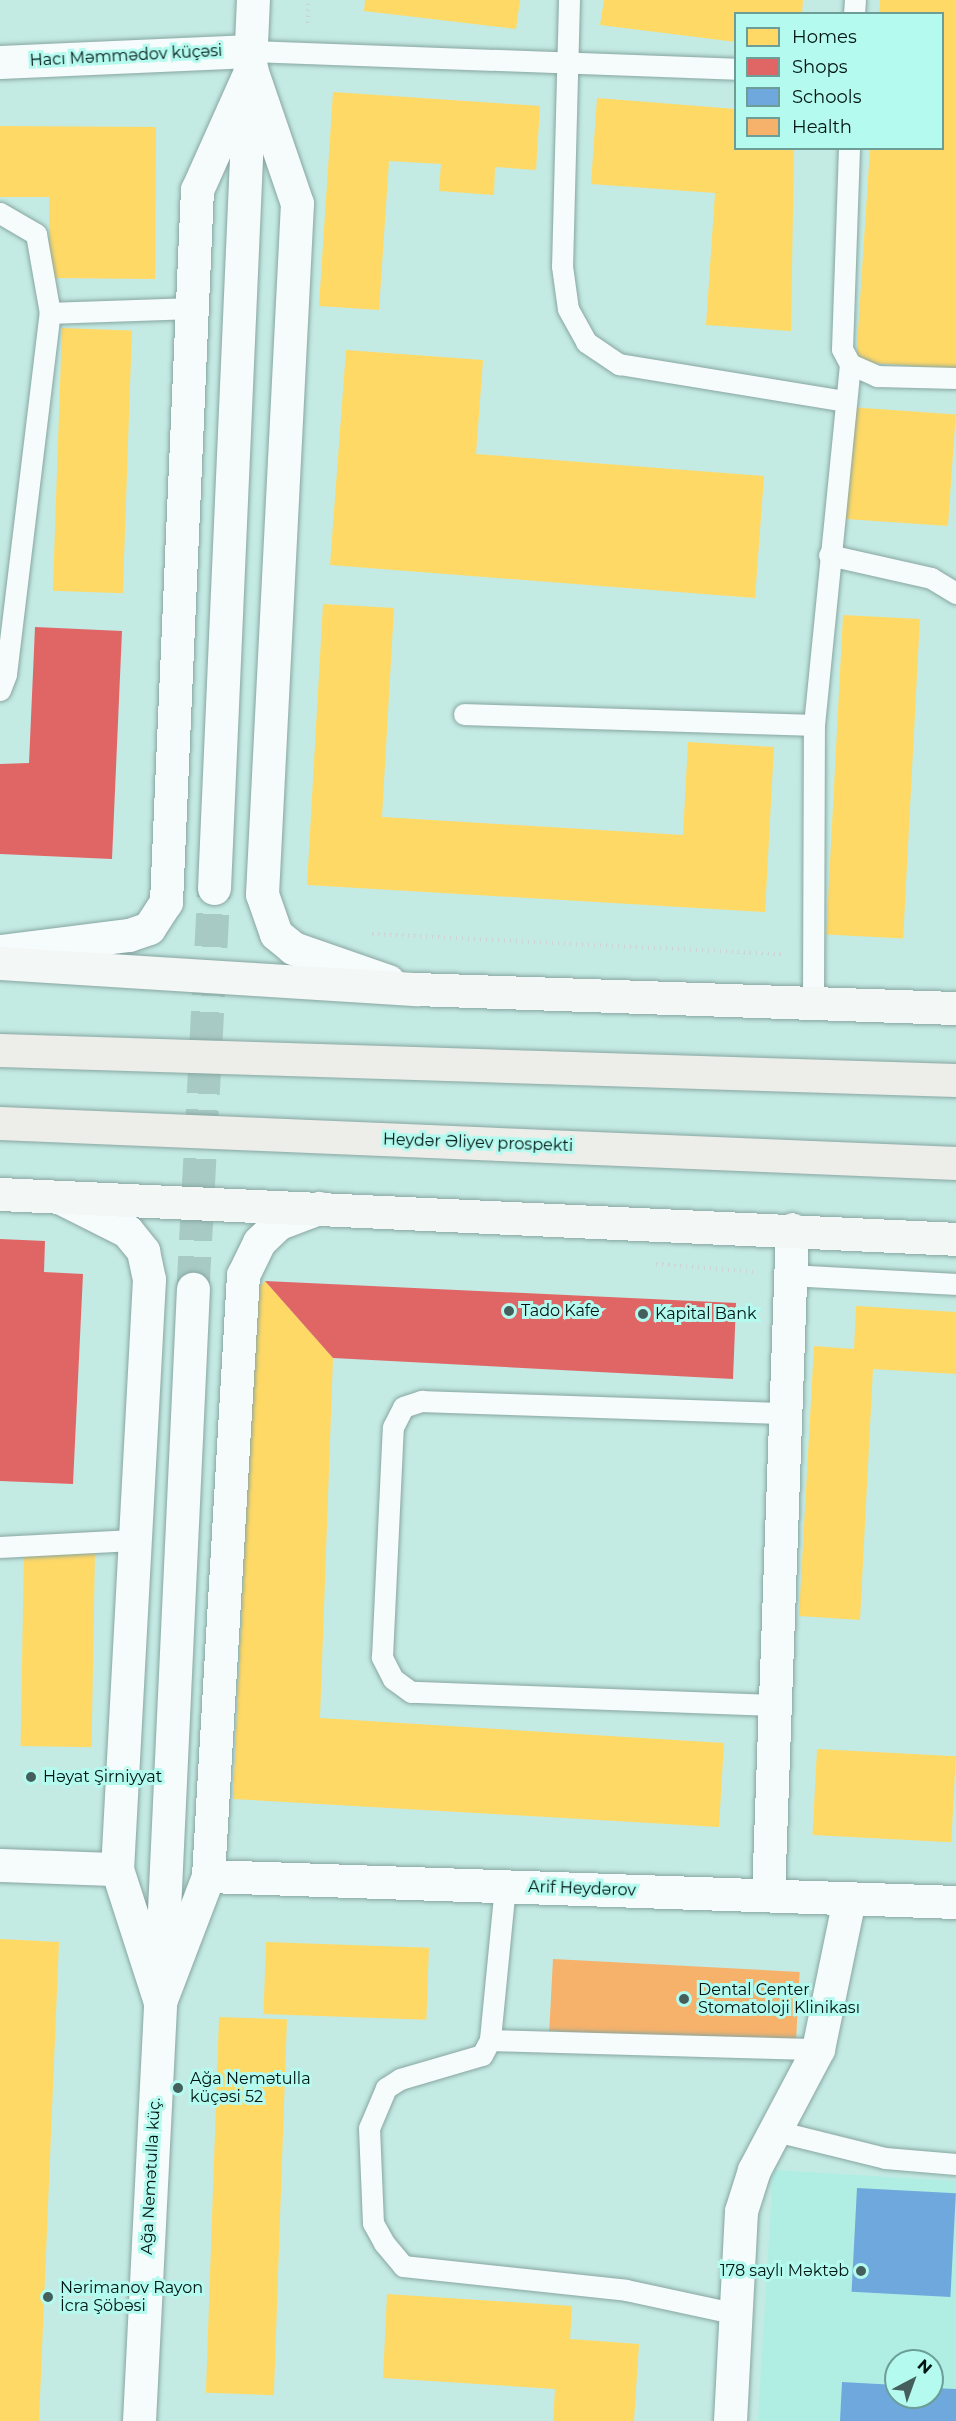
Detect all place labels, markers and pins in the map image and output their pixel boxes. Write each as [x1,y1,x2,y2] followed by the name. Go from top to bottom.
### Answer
[521,1301,600,1321] place label: Tado Kafe
[502,1304,516,1318] marker: Tado Kafe
[655,1304,757,1324] place label: Kapital Bank
[636,1307,650,1321] marker: Kapital Bank
[43,1767,162,1787] place label: Həyat Şirniyyat
[24,1770,38,1784] marker: Həyat Şirniyyat
[698,1980,860,2018] place label: Dental Center Stomatoloji Klinikası
[675,1990,693,2008] marker: Dental Center Stomatoloji Klinikası
[190,2069,311,2107] place label: Ağa Nemətulla küçəsi 52
[171,2081,185,2095] marker: Ağa Nemətulla küçəsi 52
[720,2261,849,2281] place label: 178 saylı Məktəb
[854,2264,868,2278] marker: 178 saylı Məktəb
[60,2278,203,2316] place label: Nərimanov Rayon İcra Şöbəsi
[41,2290,55,2304] marker: Nərimanov Rayon İcra Şöbəsi

